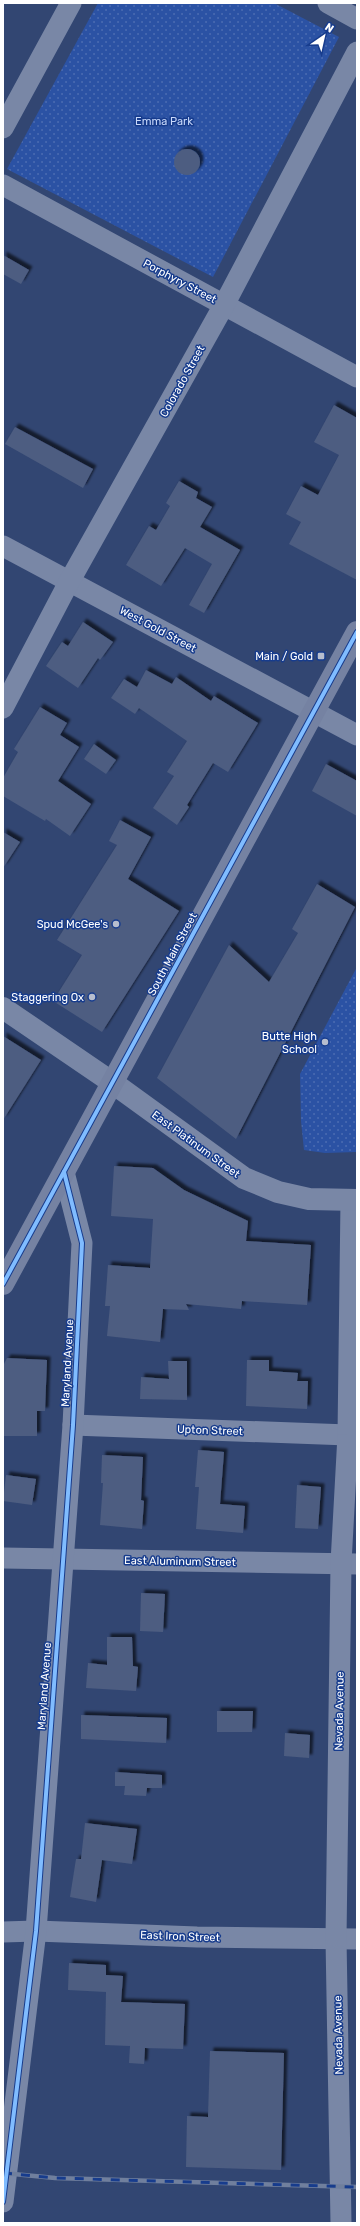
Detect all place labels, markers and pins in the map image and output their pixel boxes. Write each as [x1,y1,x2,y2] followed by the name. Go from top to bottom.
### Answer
[255,650,313,663] place label: Main / Gold
[316,651,326,661] marker: Main / Gold
[37,918,108,931] place label: Spud McGee's
[111,919,121,929] marker: Spud McGee's
[11,991,84,1004] place label: Staggering Ox
[87,992,97,1002] marker: Staggering Ox
[262,1030,317,1056] place label: Butte High School
[320,1037,330,1047] marker: Butte High School

